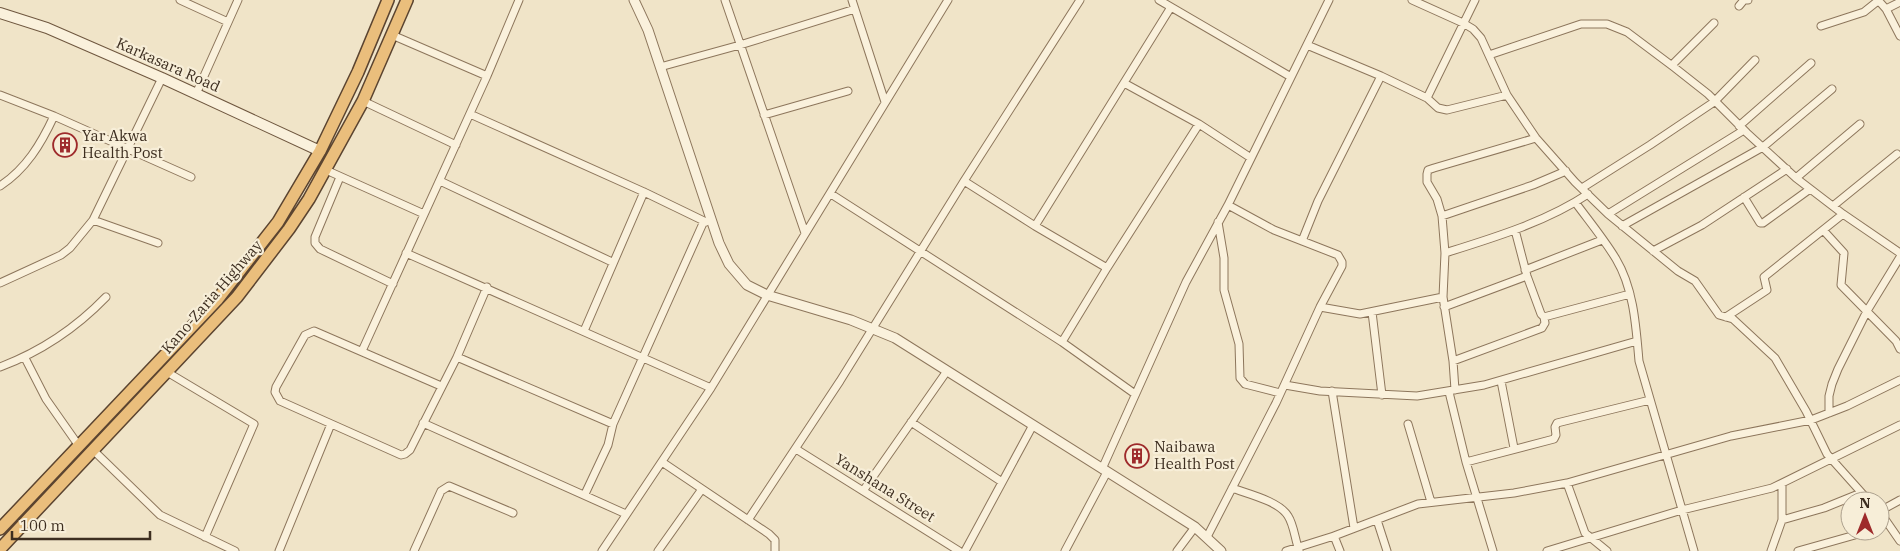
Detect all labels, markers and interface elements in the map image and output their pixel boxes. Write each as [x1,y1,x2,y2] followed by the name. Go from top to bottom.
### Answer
[113,33,223,96] street label: Karkasara Road
[82,126,163,162] place label: Yar Akwa Health Post
[52,132,78,158] building icon: Yar Akwa Health Post
[157,236,266,357] street label: Kano-Zaria Highway
[1154,437,1235,473] place label: Naibawa Health Post
[1124,443,1150,469] building icon: Naibawa Health Post
[832,449,939,526] street label: Yanshana Street
[1840,491,1890,541] north arrow
[1859,494,1871,512] text: N
[12,508,150,540] scale bar
[20,516,65,535] text: 100 m

